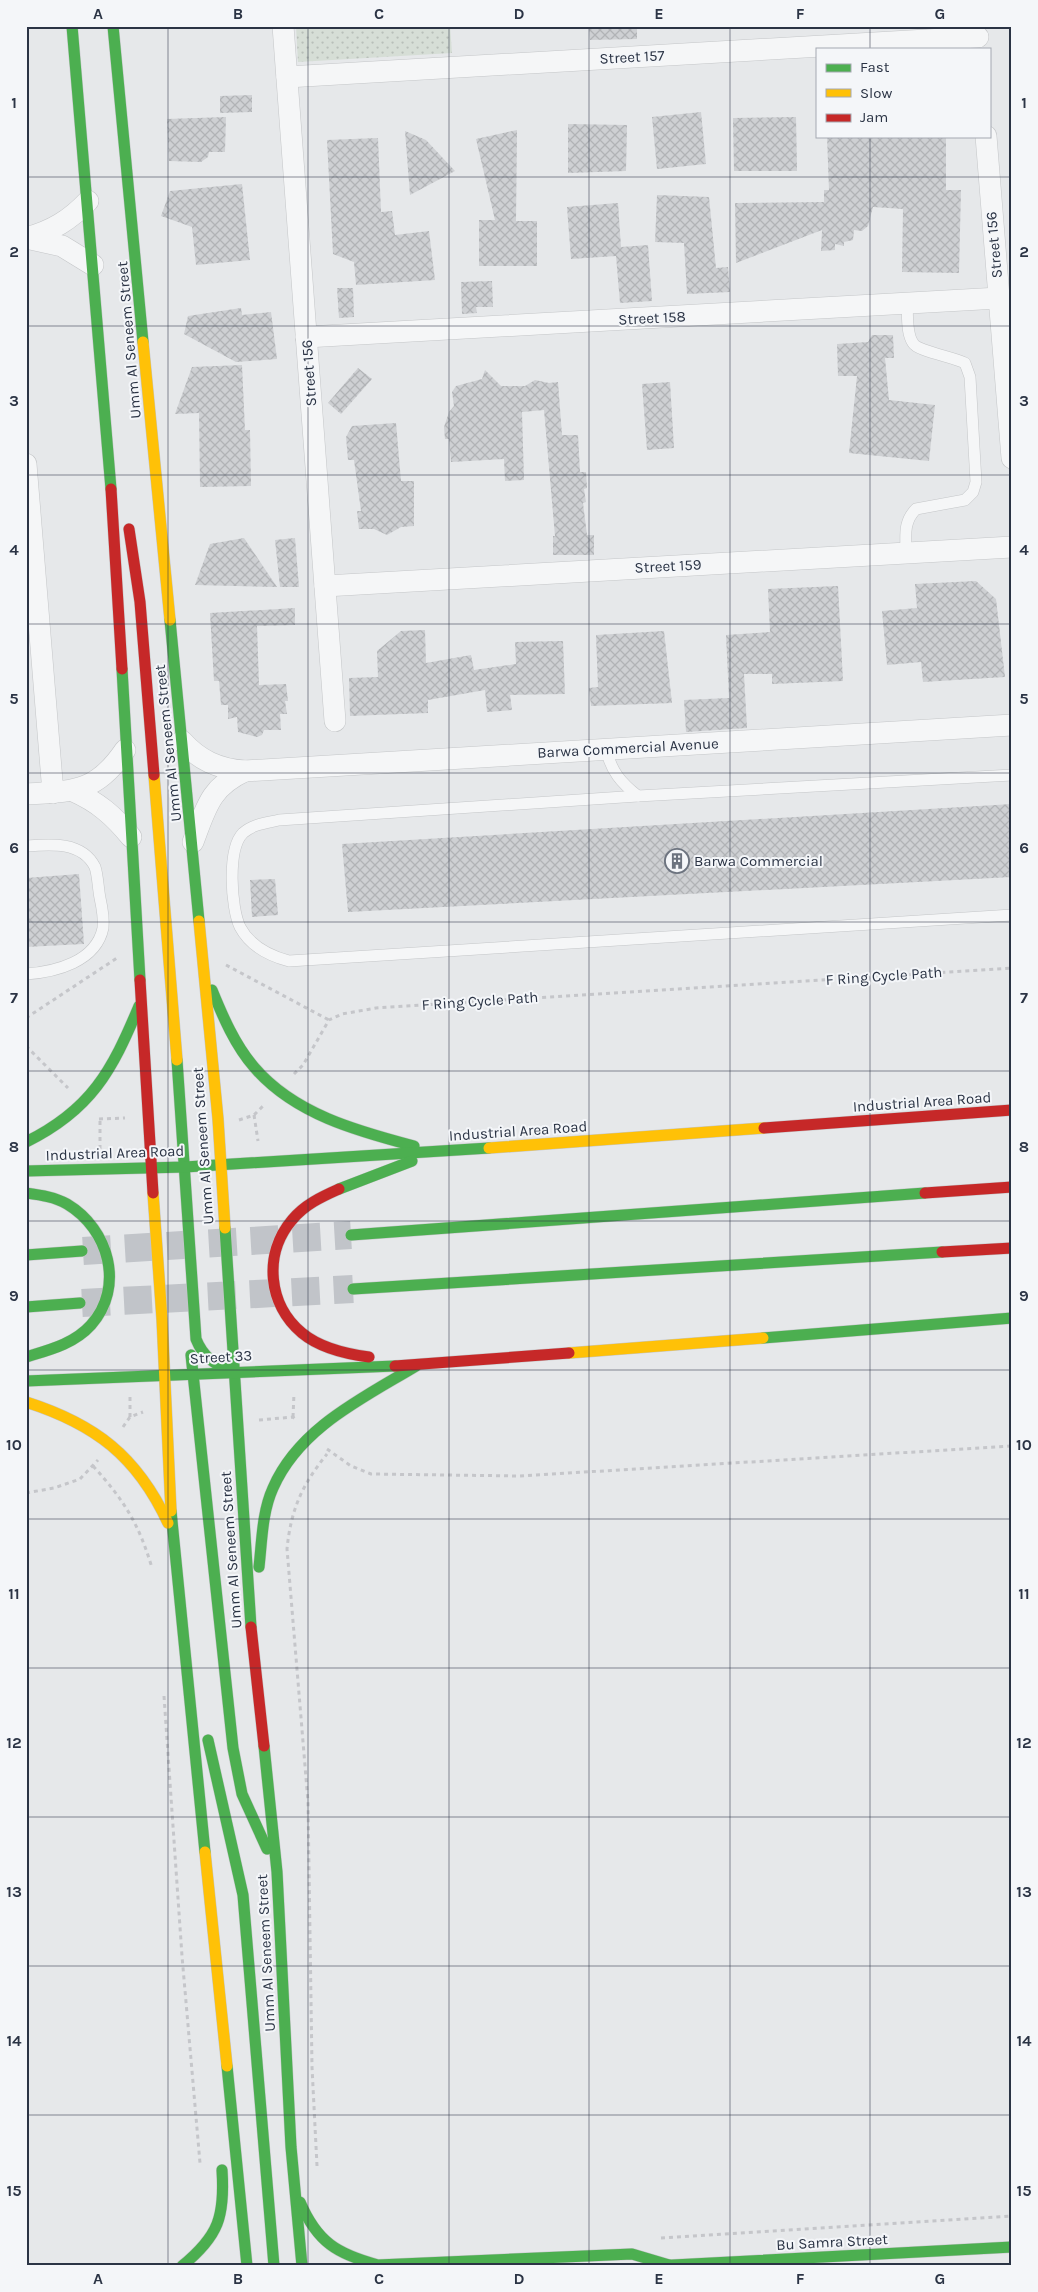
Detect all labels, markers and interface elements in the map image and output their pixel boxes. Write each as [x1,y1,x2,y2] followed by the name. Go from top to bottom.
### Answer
[93,4,103,23] text: A
[233,4,243,23] text: B
[374,4,384,23] text: C
[514,4,525,23] text: D
[654,4,664,23] text: E
[796,4,805,23] text: F
[935,4,945,23] text: G
[599,46,665,68] street label: Street 157
[816,48,990,138] legend
[860,58,890,76] text: Fast
[860,84,892,102] text: Slow
[11,93,17,112] text: 1
[1021,93,1027,112] text: 1
[860,108,888,126] text: Jam
[982,211,1006,279] street label: Street 156
[9,242,19,261] text: 2
[1019,242,1029,261] text: 2
[113,260,145,419] street label: Umm Al Seneem Street
[618,307,686,329] street label: Street 158
[298,339,320,407] street label: Street 156
[9,391,19,410] text: 3
[1019,391,1029,410] text: 3
[9,540,19,559] text: 4
[1019,540,1029,559] text: 4
[634,555,702,577] street label: Street 159
[151,663,185,822] street label: Umm Al Seneem Street
[9,689,19,708] text: 5
[1019,689,1029,708] text: 5
[537,734,719,762] street label: Barwa Commercial Avenue
[9,838,19,857] text: 6
[1019,838,1029,857] text: 6
[664,848,690,874] building icon: Barwa Commercial
[694,852,823,870] place label: Barwa Commercial
[825,963,943,989] street label: F Ring Cycle Path
[10,988,18,1007] text: 7
[421,988,539,1014] street label: F Ring Cycle Path
[1020,988,1028,1007] text: 7
[188,1066,217,1225] street label: Umm Al Seneem Street
[852,1088,992,1116] street label: Industrial Area Road
[448,1117,588,1145] street label: Industrial Area Road
[9,1137,19,1156] text: 8
[1019,1137,1029,1156] text: 8
[45,1142,185,1164] street label: Industrial Area Road
[9,1286,19,1305] text: 9
[1019,1286,1029,1305] text: 9
[189,1346,253,1368] street label: Street 33
[6,1435,22,1454] text: 10
[1016,1435,1032,1454] text: 10
[216,1470,245,1629] street label: Umm Al Seneem Street
[8,1584,20,1603] text: 11
[1018,1584,1030,1603] text: 11
[6,1733,22,1752] text: 12
[1016,1733,1032,1752] text: 12
[253,1873,279,2032] street label: Umm Al Seneem Street
[6,1882,22,1901] text: 13
[1016,1882,1032,1901] text: 13
[6,2031,22,2050] text: 14
[1016,2031,1032,2050] text: 14
[6,2181,22,2200] text: 15
[1016,2181,1032,2200] text: 15
[776,2230,889,2254] street label: Bu Samra Street
[93,2269,103,2288] text: A
[233,2269,243,2288] text: B
[374,2269,384,2288] text: C
[514,2269,525,2288] text: D
[654,2269,664,2288] text: E
[796,2269,805,2288] text: F
[935,2269,945,2288] text: G

